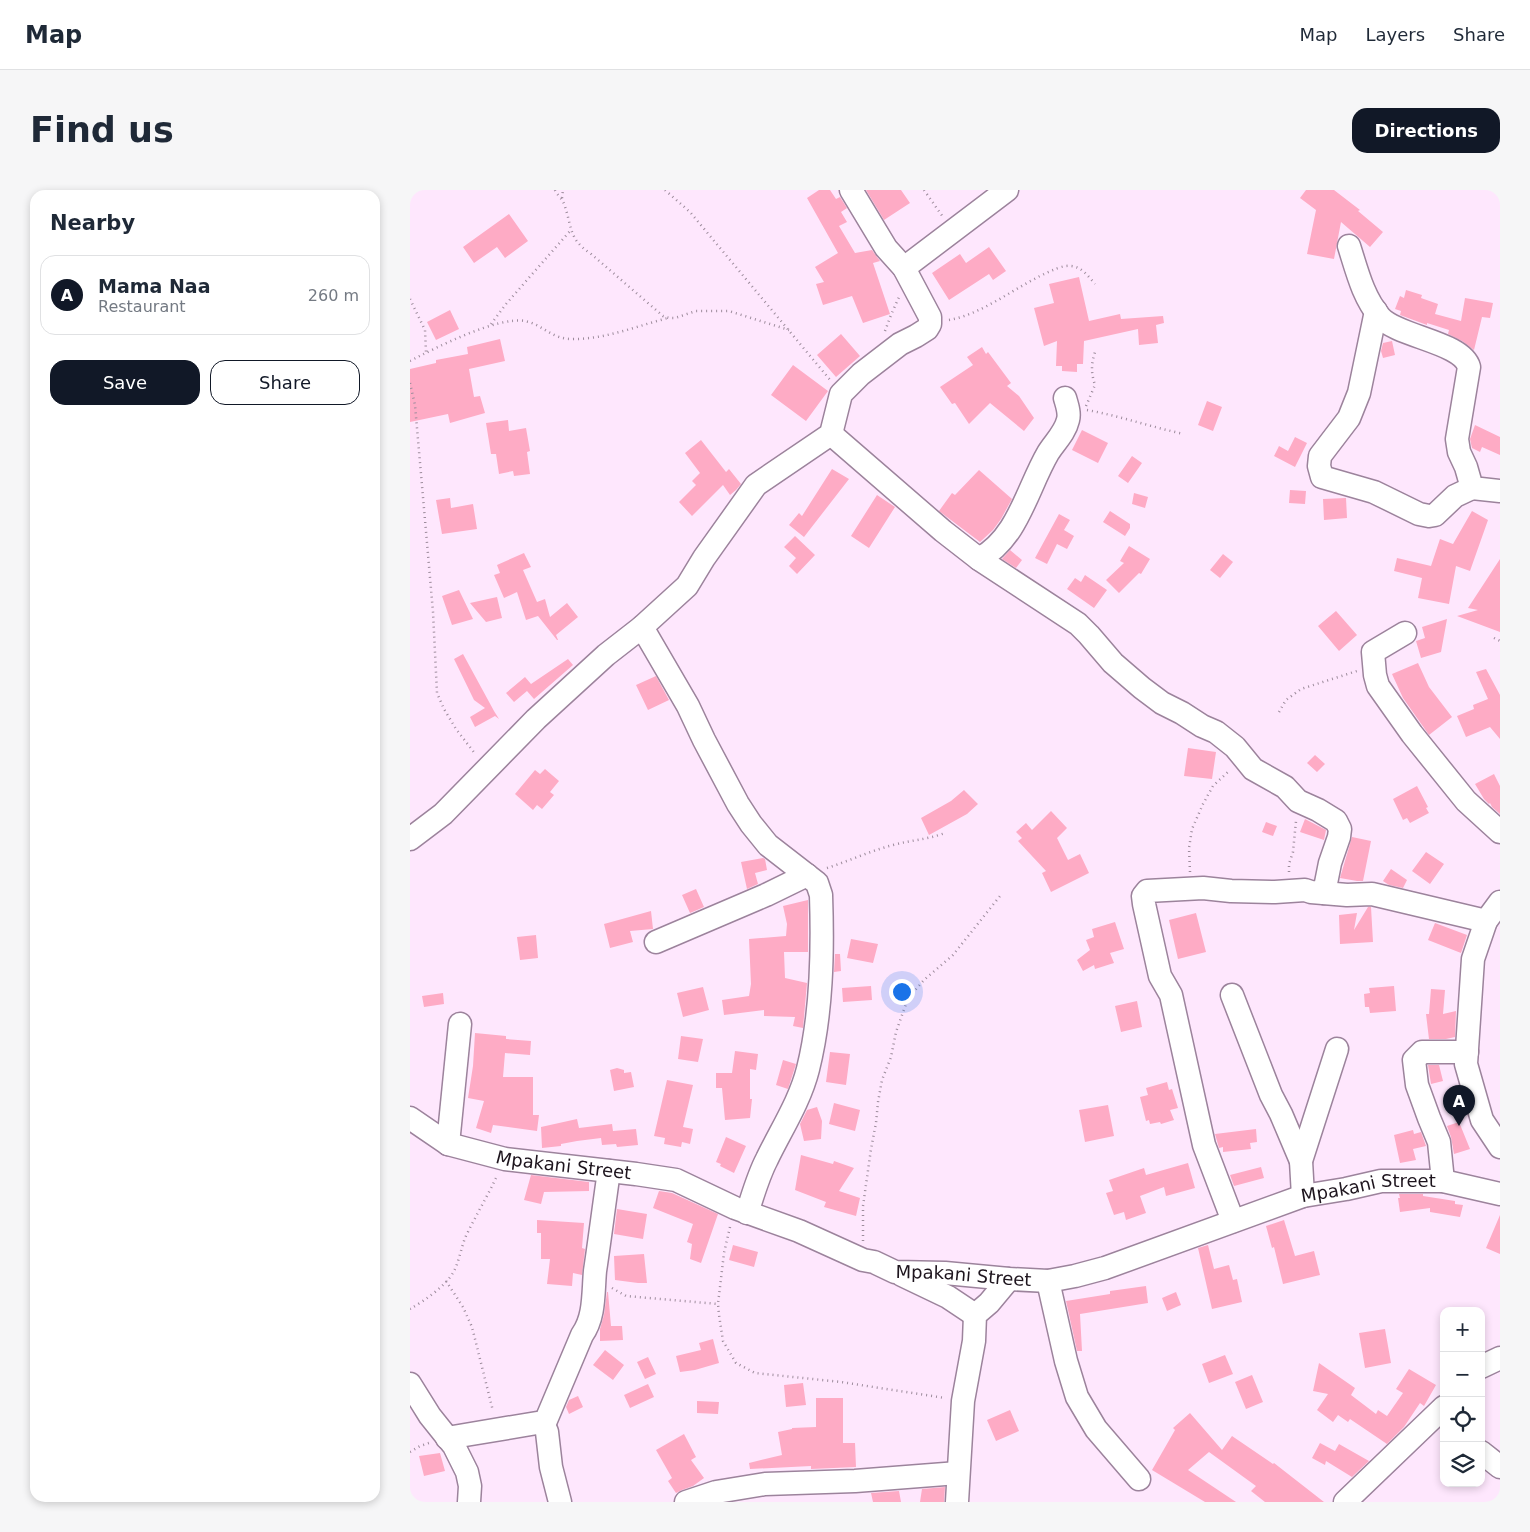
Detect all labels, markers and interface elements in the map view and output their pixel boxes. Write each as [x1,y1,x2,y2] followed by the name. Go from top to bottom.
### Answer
[25,21,82,49] text: Map
[1299,24,1337,45] text: Map
[1365,24,1425,45] text: Layers
[1453,24,1505,45] text: Share
[1352,108,1500,153] button: Directions
[30,110,174,150] text: Find us
[50,211,135,235] text: Nearby
[98,275,211,297] text: Mama Naa
[61,286,73,305] text: A
[308,286,359,305] text: 260 m
[98,297,186,316] text: Restaurant
[50,360,200,405] button: Save
[210,360,360,405] button: Share
[889,979,915,1005] your location
[1443,1085,1475,1126] pin: A
[494,1146,632,1183] street label: Mpakani Street
[1299,1170,1436,1206] street label: Mpakani Street
[895,1261,1032,1290] street label: Mpakani Street
[1440,1307,1485,1487] map controls
[1440,1307,1485,1352] button: +
[1440,1352,1485,1397] button: −
[1440,1397,1485,1442] button: locate
[1440,1442,1485,1487] button: layers

